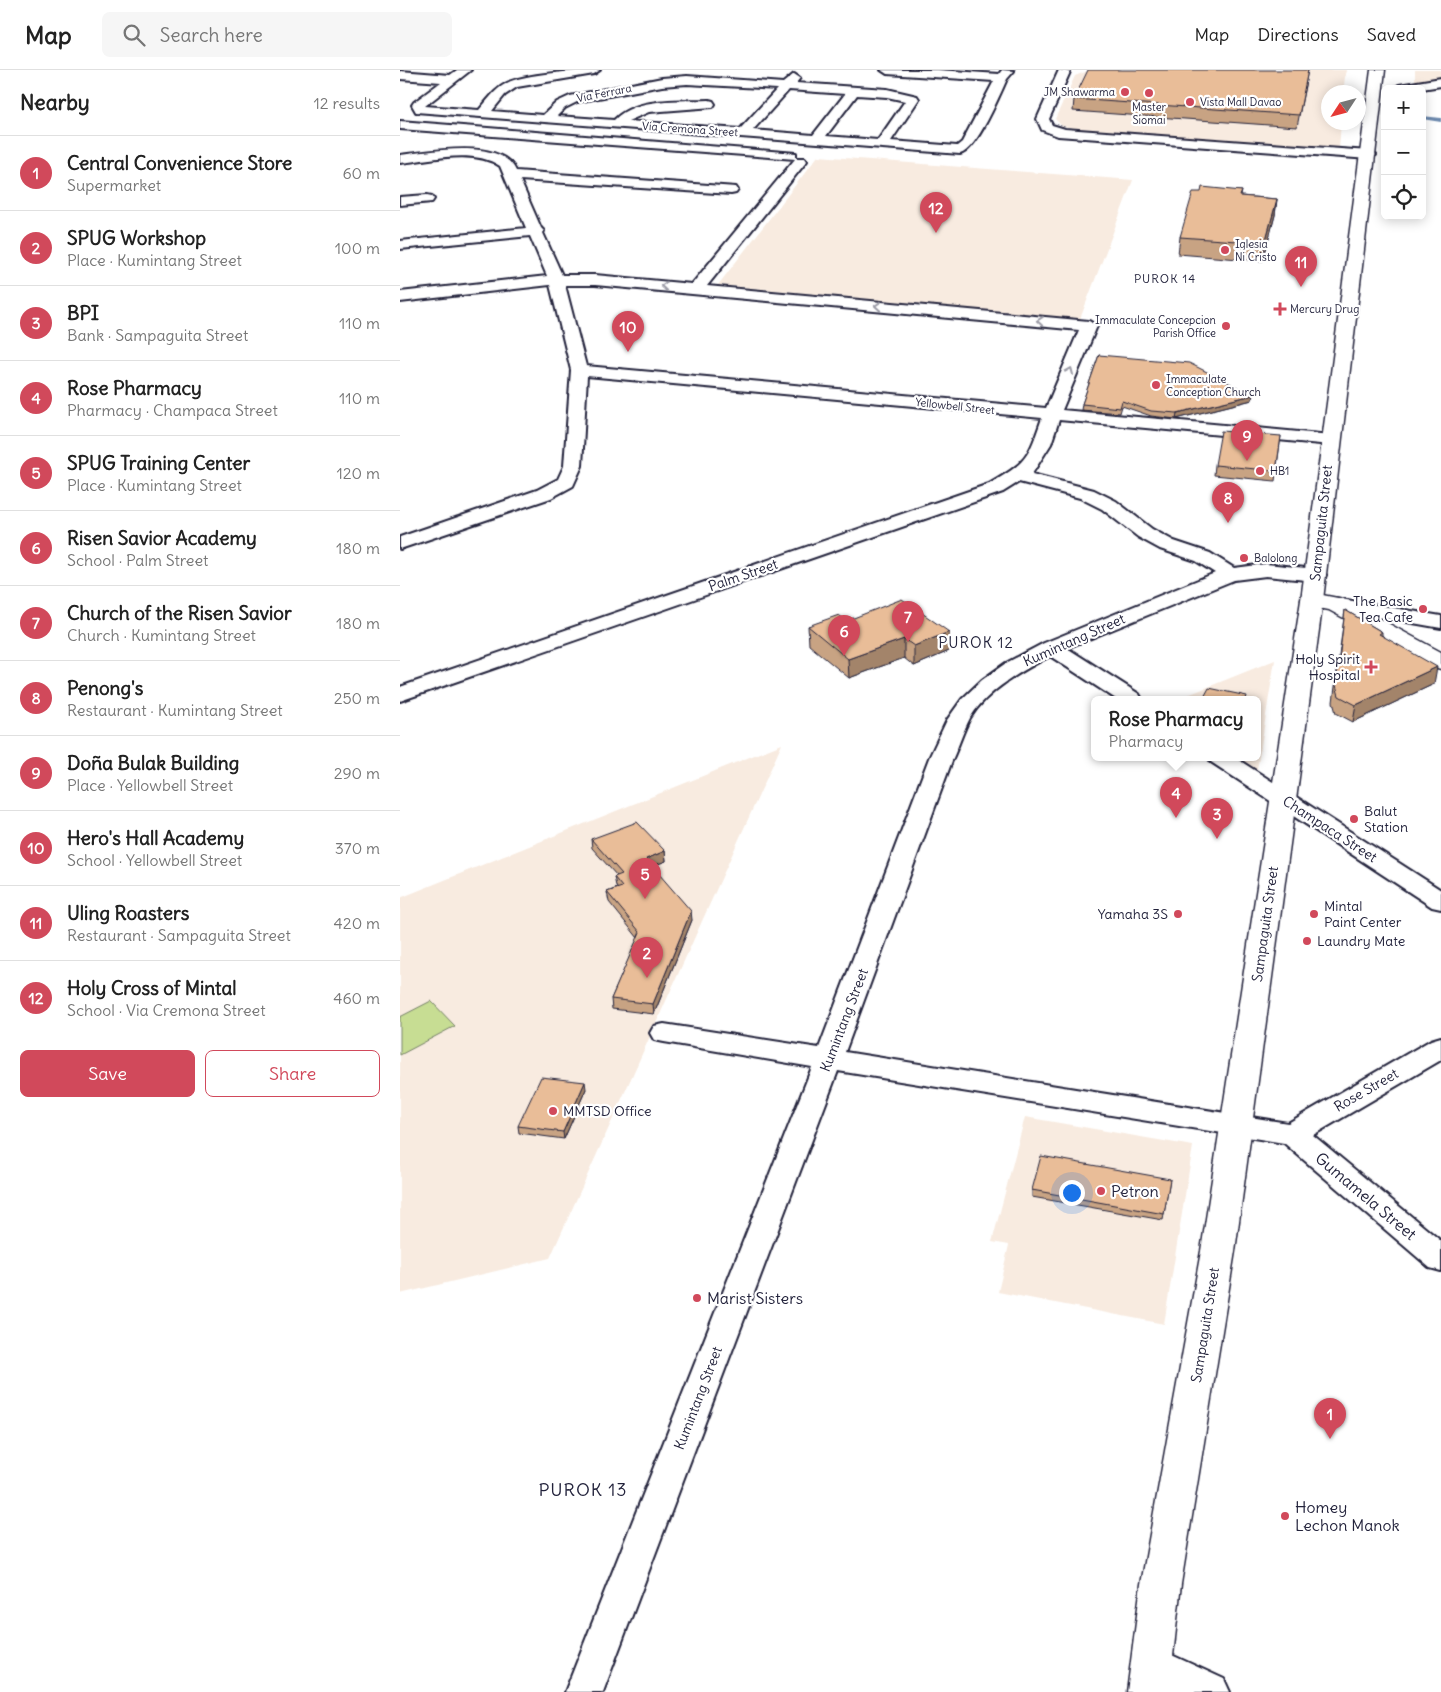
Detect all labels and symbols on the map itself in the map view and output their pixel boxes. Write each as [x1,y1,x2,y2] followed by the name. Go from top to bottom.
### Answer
[575,81,633,105] street label: Via Ferrara
[1044,85,1115,99] place label: JM Shawarma
[1321,85,1366,130] north arrow
[1119,86,1131,98] marker: JM Shawarma
[1143,87,1155,99] marker: Master Siomai
[1200,95,1281,109] place label: Vista Mall Davao
[1184,96,1196,108] marker: Vista Mall Davao
[1132,100,1167,127] place label: Master Siomai
[642,119,739,139] street label: Via Cremona Street
[920,192,952,233] pin: 12
[1235,237,1277,264] place label: Iglesia Ni Cristo
[1219,244,1231,256] marker: Iglesia Ni Cristo
[1285,246,1317,287] pin: 11
[1134,271,1196,286] district label: PUROK 14
[660,281,668,292] one-way arrow
[874,301,882,312] one-way arrow
[1290,302,1359,316] place label: Mercury Drug
[1274,303,1286,315] marker: Mercury Drug
[612,311,644,352] pin: 10
[1095,313,1216,340] place label: Immaculate Concepcion Parish Office
[1036,316,1044,327] one-way arrow
[1220,320,1232,332] marker: Immaculate Concepcion Parish Office
[1063,367,1074,376] one-way arrow
[1166,372,1261,399] place label: Immaculate Conception Church
[1150,379,1162,391] marker: Immaculate Conception Church
[915,395,996,417] street label: Yellowbell Street
[1231,420,1263,461] pin: 9
[1270,464,1289,478] place label: HB1
[1306,464,1336,582] street label: Sampaguita Street
[1254,465,1266,477] marker: HB1
[1212,482,1244,523] pin: 8
[1254,551,1297,565] place label: Balolong
[1238,552,1250,564] marker: Balolong
[706,555,780,595] street label: Palm Street
[1353,592,1413,626] place label: The Basic Tea Cafe
[892,601,924,642] pin: 7
[1417,603,1429,615] marker: The Basic Tea Cafe
[1020,609,1128,670] street label: Kumintang Street
[828,615,860,656] pin: 6
[938,633,1014,652] district label: PUROK 12
[1295,650,1360,684] place label: Holy Spirit Hospital
[1364,660,1378,674] marker: Holy Spirit Hospital
[1160,777,1192,818] pin: 4
[1279,792,1381,866] street label: Champaca Street
[1201,798,1233,839] pin: 3
[1364,802,1408,836] place label: Balut Station
[1348,813,1360,825] marker: Balut Station
[629,858,661,899] pin: 5
[1248,865,1282,983] street label: Sampaguita Street
[1324,897,1402,931] place label: Mintal Paint Center
[1098,905,1168,923] place label: Yamaha 3S
[1172,908,1184,920] marker: Yamaha 3S
[1308,908,1320,920] marker: Mintal Paint Center
[1317,932,1405,950] place label: Laundry Mate
[1301,935,1313,947] marker: Laundry Mate
[631,937,663,978] pin: 2
[816,965,872,1074] street label: Kumintang Street
[1331,1064,1402,1116] street label: Rose Street
[563,1102,652,1120] place label: MMTSD Office
[547,1105,559,1117] marker: MMTSD Office
[1311,1148,1421,1245] street label: Gumamela Street
[1059,1180,1085,1206] your location
[1111,1181,1159,1201] place label: Petron
[1095,1185,1107,1197] marker: Petron
[1187,1266,1223,1384] street label: Sampaguita Street
[707,1288,803,1308] place label: Marist Sisters
[691,1292,703,1304] marker: Marist Sisters
[670,1343,726,1452] street label: Kumintang Street
[1314,1398,1346,1439] pin: 1
[538,1478,628,1501] district label: PUROK 13
[1295,1497,1400,1535] place label: Homey Lechon Manok
[1279,1510,1291,1522] marker: Homey Lechon Manok

